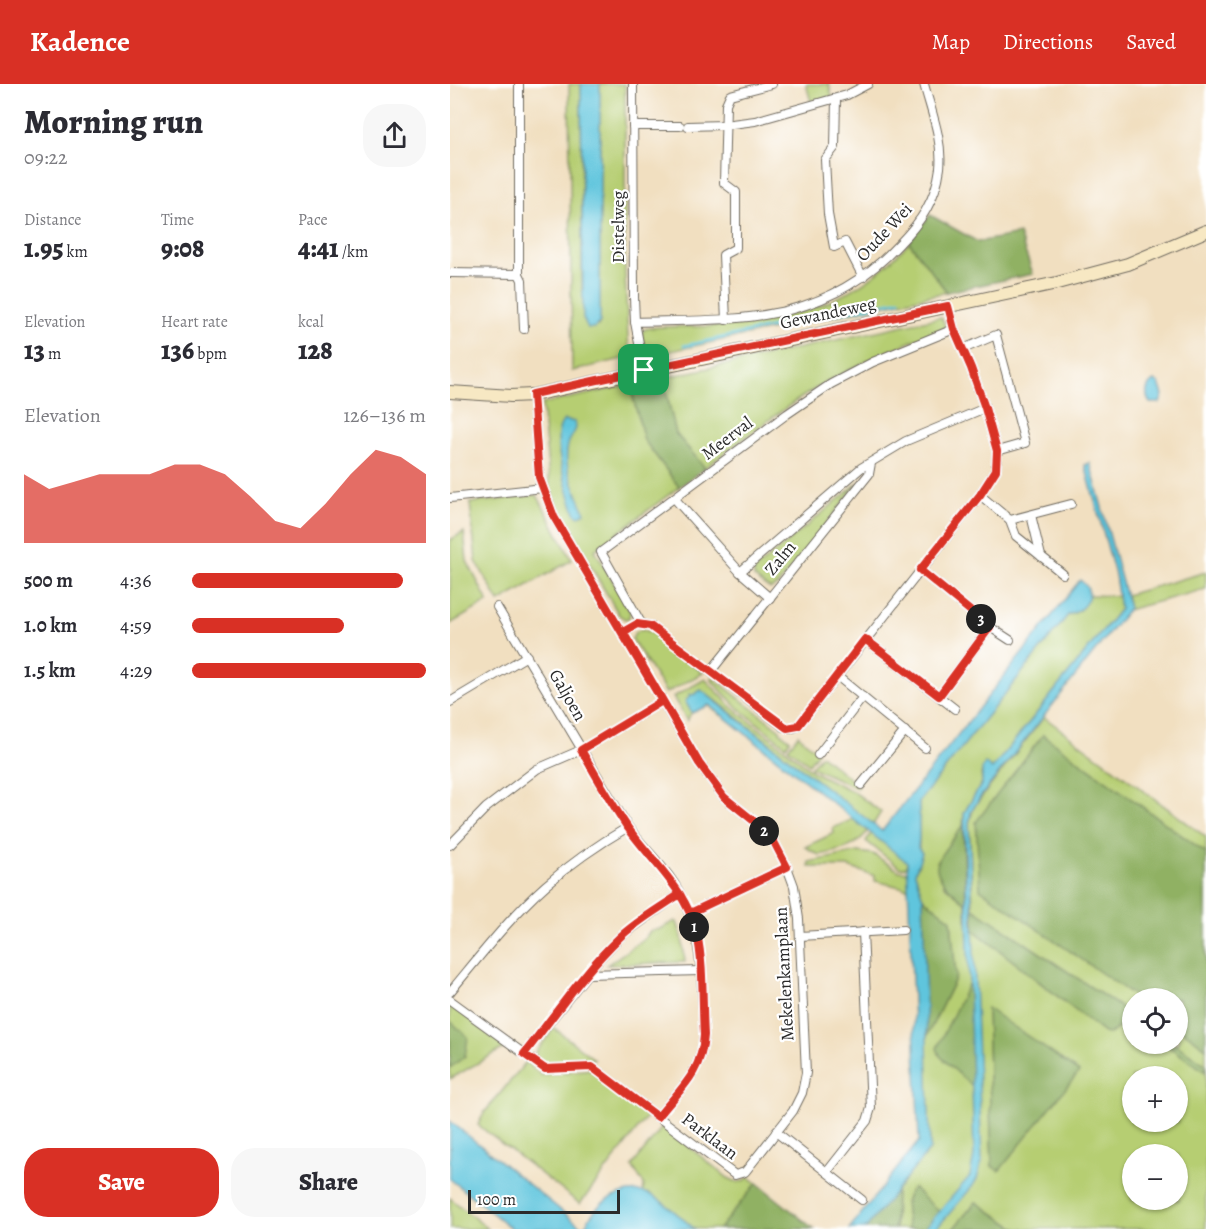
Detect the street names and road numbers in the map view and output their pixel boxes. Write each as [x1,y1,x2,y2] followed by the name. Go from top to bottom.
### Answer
[606,191,630,263] street label: Distelweg
[851,197,917,267] street label: Oude Wei
[778,291,878,335] street label: Gewandeweg
[696,410,758,465] street label: Meerval
[759,536,801,580] street label: Zalm
[544,665,592,725] street label: Galjoen
[768,906,800,1042] street label: Mekelenkamplaan
[677,1107,743,1165] street label: Parklaan

